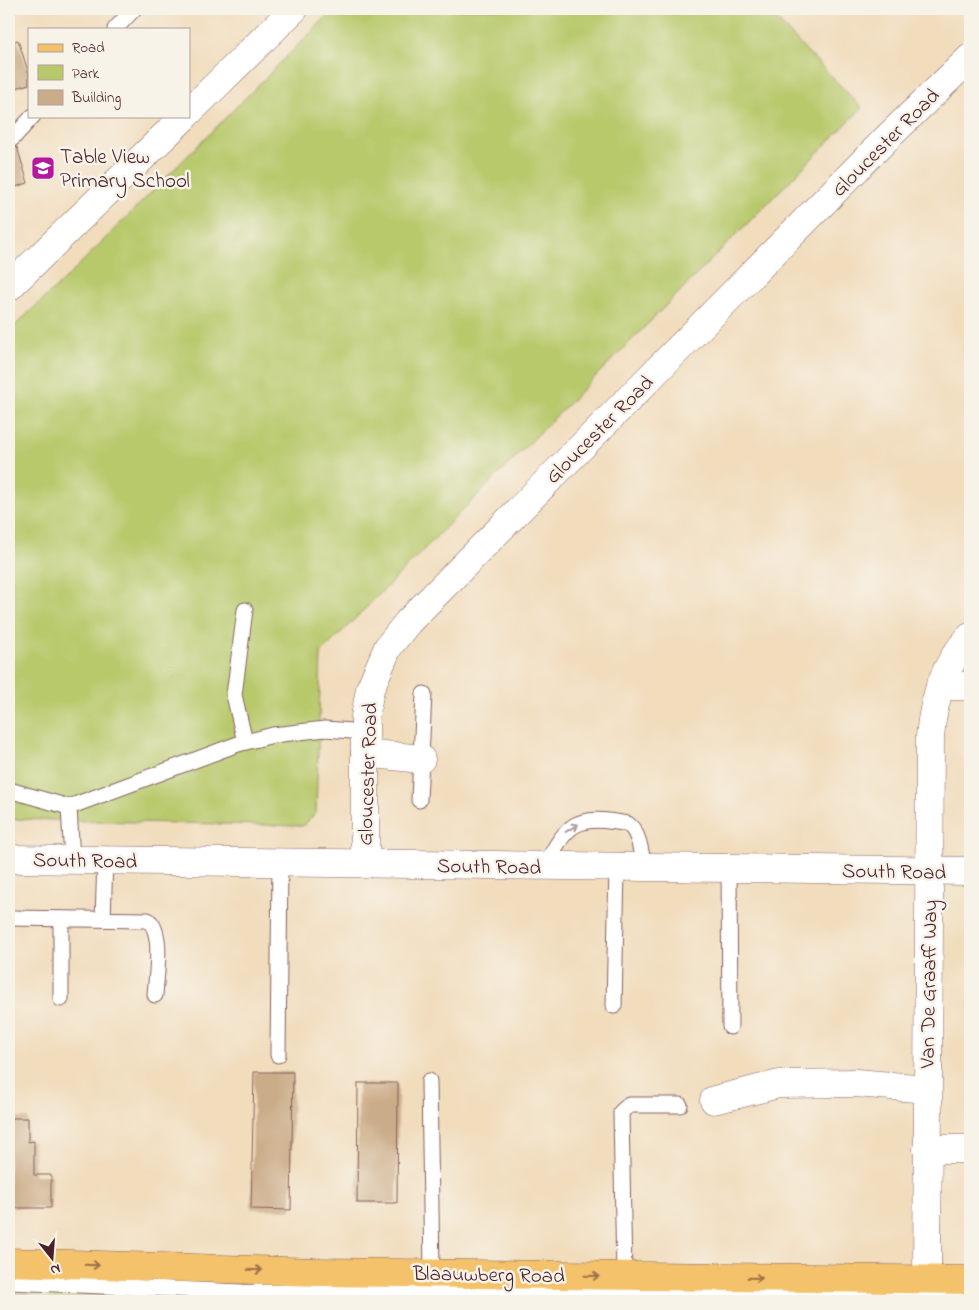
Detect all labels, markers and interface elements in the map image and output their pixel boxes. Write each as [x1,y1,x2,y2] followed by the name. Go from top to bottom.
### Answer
[28,28,190,118] legend
[72,37,105,59] text: Road
[72,63,100,85] text: Park
[825,82,948,205] street label: Gloucester Road
[71,87,121,110] text: Building
[60,143,190,199] place label: Table View Primary School
[30,155,56,181] school or university icon: Table View Primary School
[539,369,662,492] street label: Gloucester Road
[352,702,386,846] street label: Gloucester Road
[565,822,579,832] one-way arrow
[33,846,138,878] street label: South Road
[437,852,542,884] street label: South Road
[842,857,947,889] street label: South Road
[914,899,948,1070] street label: Van De Graaff Way
[28,1232,78,1282] north arrow
[48,1258,63,1280] text: N
[84,1260,100,1269] one-way arrow
[412,1260,565,1294] street label: Blaauwberg Road
[246,1265,263,1275] one-way arrow
[584,1271,600,1280] one-way arrow
[746,1273,763,1283] one-way arrow

